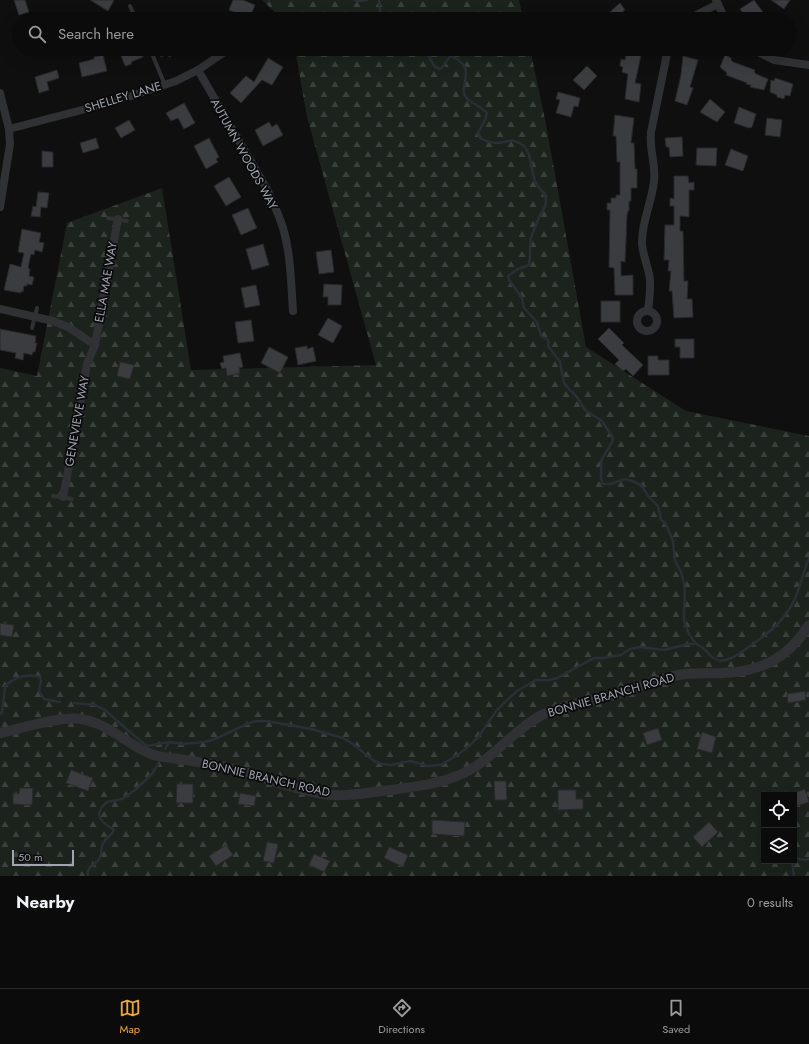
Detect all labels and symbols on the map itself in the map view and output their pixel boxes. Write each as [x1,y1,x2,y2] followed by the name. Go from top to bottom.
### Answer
[83,77,163,117] street label: SHELLEY LANE
[206,95,282,213] street label: AUTUMN WOODS WAY
[90,240,122,324] street label: ELLA MAE WAY
[60,374,94,468] street label: GENEVIEVE WAY
[546,668,676,722] street label: BONNIE BRANCH ROAD
[200,755,332,801] street label: BONNIE BRANCH ROAD
[12,848,74,867] scale bar

